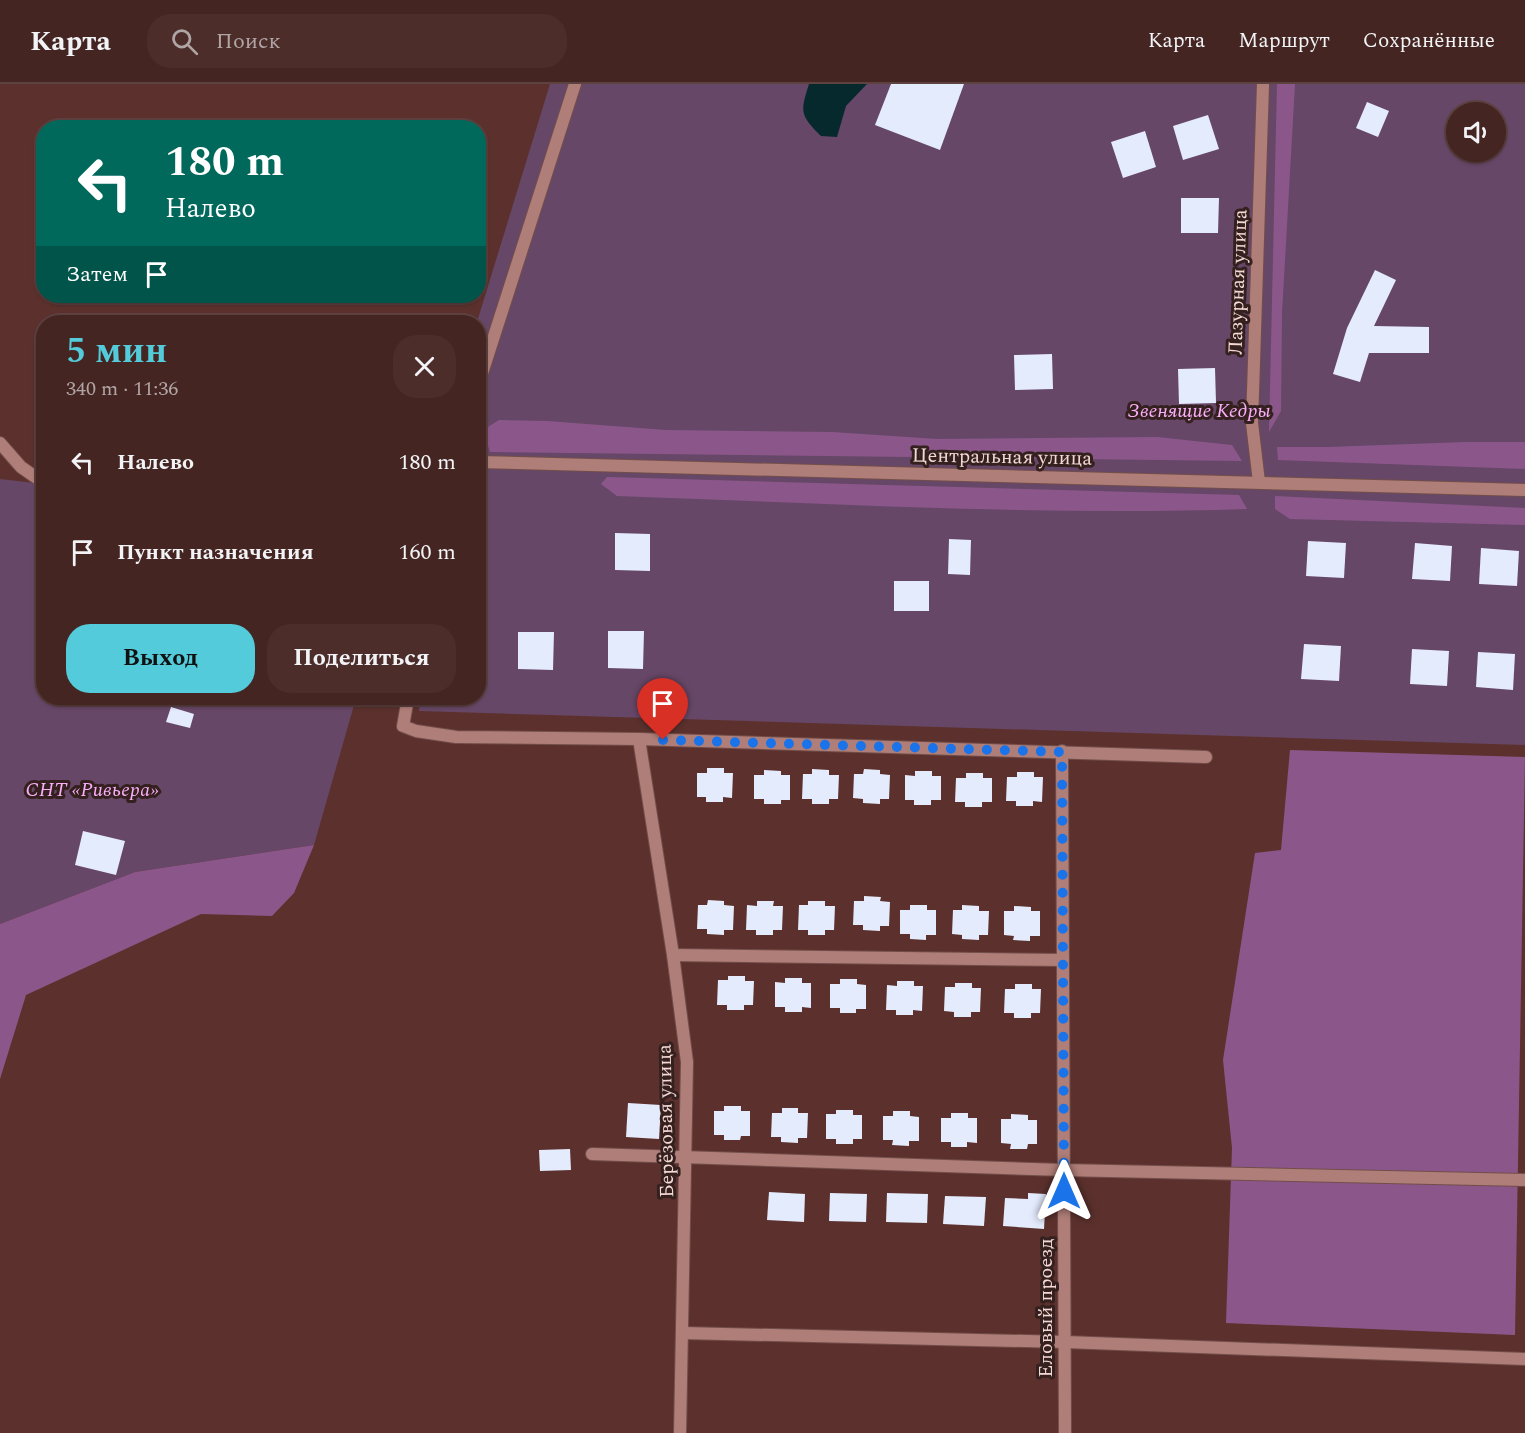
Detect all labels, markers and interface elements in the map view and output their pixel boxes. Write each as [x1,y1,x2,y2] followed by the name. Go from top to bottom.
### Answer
[147,14,567,68] search box
[30,20,111,63] text: Карта
[168,25,201,58] icon: search
[216,25,281,58] text: Поиск
[1148,25,1205,57] text: Карта
[1238,25,1330,57] text: Маршрут
[1363,25,1495,57] text: Сохранённые
[1446,102,1506,162] map controls
[1446,102,1506,162] button: sound
[165,131,284,194] text: 180 m
[66,144,144,222] icon: left
[165,188,256,230] text: Налево
[1220,209,1256,355] street label: Лазурная улица
[66,258,128,291] text: Затем
[140,258,173,291] icon: arrive
[66,324,167,379] text: 5 мин
[393,335,456,398] button: close
[66,374,178,404] text: 340 m · 11:36
[1127,396,1271,426] park label: Звенящие Кедры
[912,440,1093,474] street label: Центральная улица
[66,446,99,479] icon: left
[117,446,194,479] text: Налево
[399,446,456,479] text: 180 m
[66,536,99,569] icon: arrive
[117,536,314,569] text: Пункт назначения
[399,536,456,569] text: 160 m
[66,624,255,693] button: Выход
[267,624,456,693] button: Поделиться
[637,678,688,740] pin
[646,687,679,720] icon: arrive
[26,775,159,805] park label: СНТ «Ривьера»
[650,1044,682,1198] street label: Берёзовая улица
[1032,1159,1096,1223] position arrow
[1031,1238,1061,1378] street label: Еловый проезд

